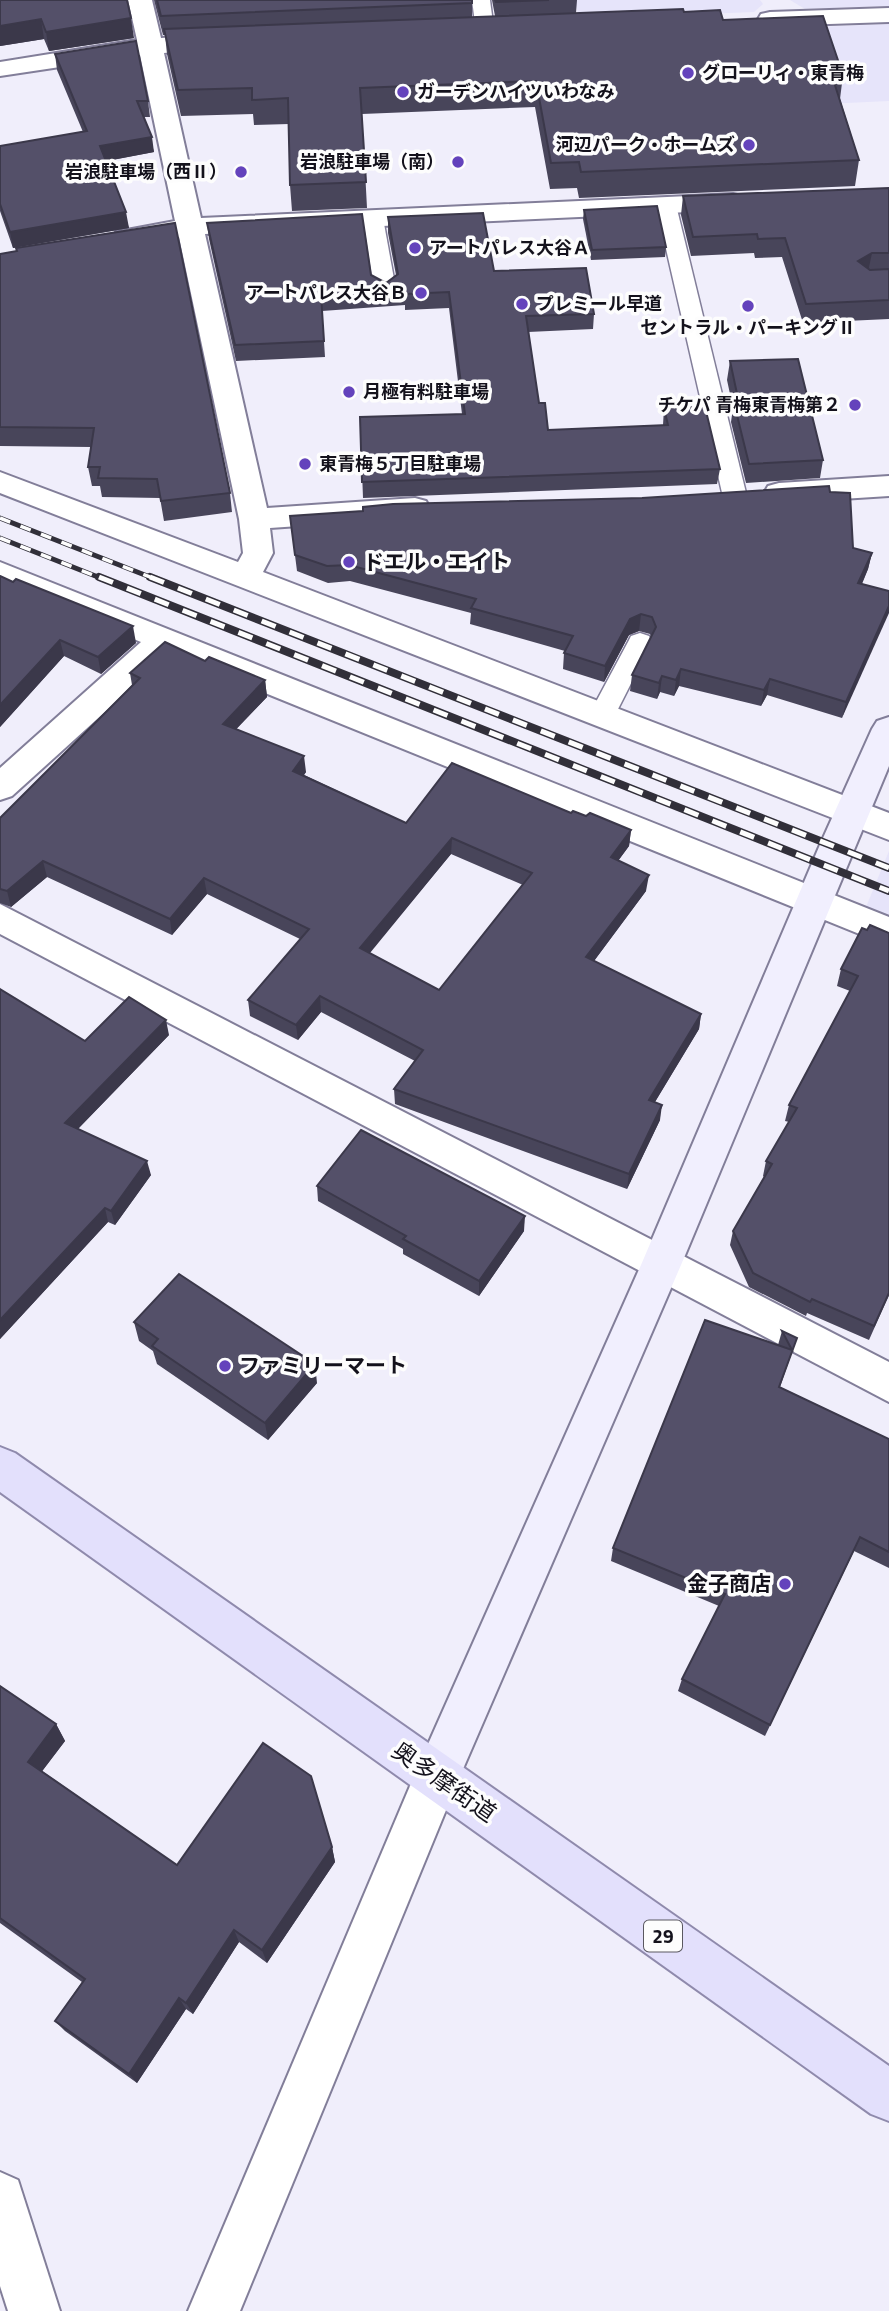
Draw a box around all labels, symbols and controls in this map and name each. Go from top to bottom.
place label: グローリィ・東青梅 [702,59,864,86]
marker: グローリィ・東青梅 [680,65,696,81]
place label: ガーデンハイツいわなみ [417,78,615,105]
marker: ガーデンハイツいわなみ [395,84,411,100]
place label: 河辺パーク・ホームズ [556,131,735,158]
marker: 河辺パーク・ホームズ [741,137,757,153]
place label: 岩浪駐車場（南） [300,148,444,175]
marker: 岩浪駐車場（南） [450,154,466,170]
place label: 岩浪駐車場（西Ⅱ） [65,158,227,185]
marker: 岩浪駐車場（西Ⅱ） [233,164,249,180]
place label: アートパレス大谷Ａ [429,234,590,261]
marker: アートパレス大谷Ａ [407,240,423,256]
place label: アートパレス大谷Ｂ [246,279,407,306]
marker: アートパレス大谷Ｂ [413,285,429,301]
place label: プレミール早道 [536,290,662,317]
marker: プレミール早道 [514,296,530,312]
marker: セントラル・パーキングⅡ [740,298,756,314]
place label: セントラル・パーキングⅡ [640,314,856,341]
place label: 月極有料駐車場 [363,378,489,405]
marker: 月極有料駐車場 [341,384,357,400]
place label: チケパ 青梅東青梅第２ [658,391,841,418]
marker: チケパ 青梅東青梅第２ [847,397,863,413]
place label: 東青梅５丁目駐車場 [319,450,481,477]
marker: 東青梅５丁目駐車場 [297,456,313,472]
place label: ドエル・エイト [363,545,510,577]
marker: ドエル・エイト [341,554,357,570]
place label: ファミリーマート [239,1349,407,1381]
marker: ファミリーマート [217,1358,233,1374]
place label: 金子商店 [687,1567,771,1599]
marker: 金子商店 [777,1576,793,1592]
street label: 奥多摩街道 [385,1732,504,1830]
road number: 29 [644,1920,682,1952]

